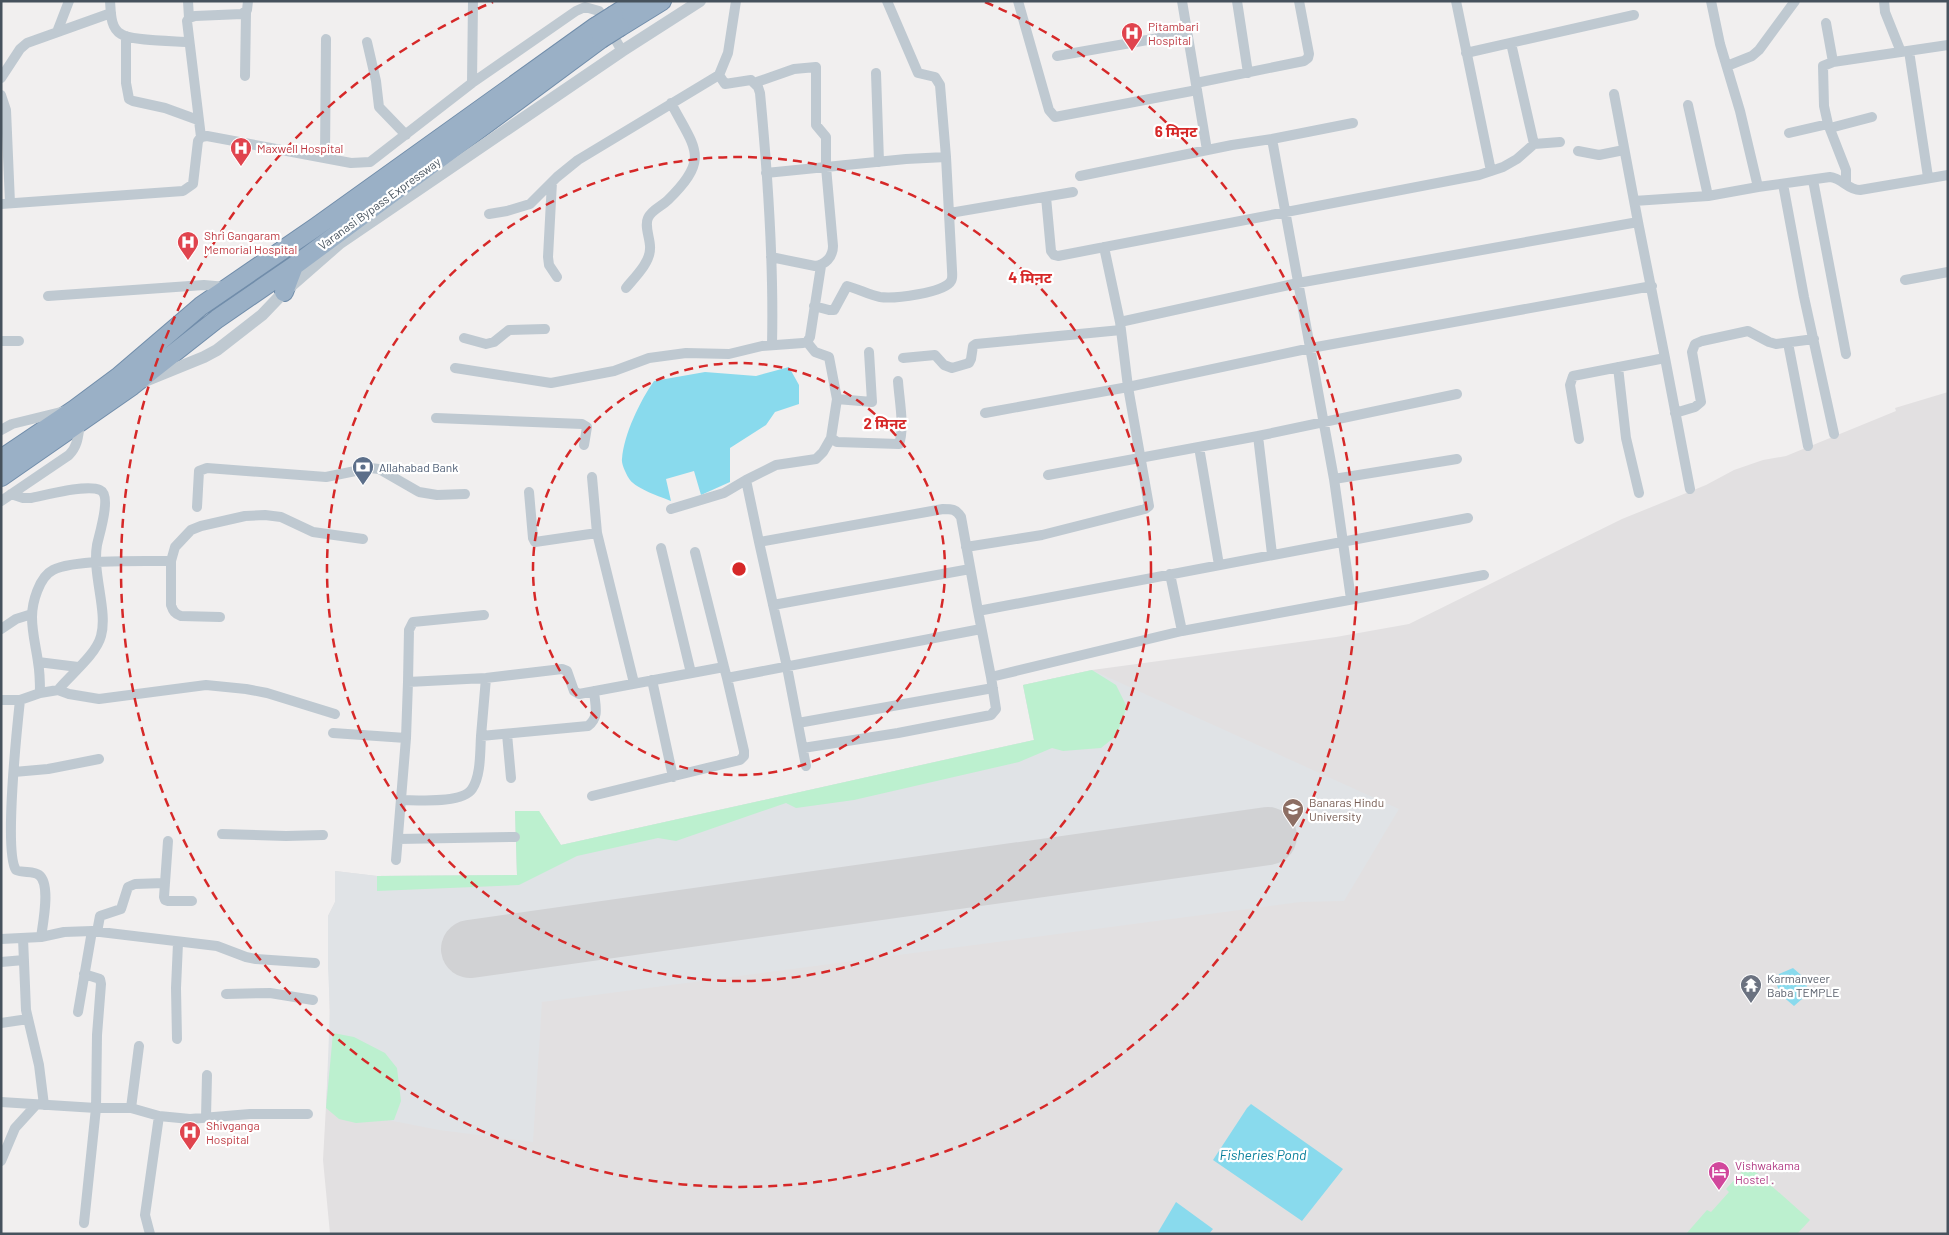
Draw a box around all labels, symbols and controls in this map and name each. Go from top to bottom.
place label: Pitambari Hospital [1148,19,1199,47]
hospital icon: Pitambari Hospital [1120,21,1144,52]
text: 6 मिनट [1155,122,1198,140]
hospital icon: Maxwell Hospital [229,136,253,167]
place label: Maxwell Hospital [257,141,343,155]
street label: Varanasi Bypass Expressway [315,154,443,252]
place label: Shri Gangaram Memorial Hospital [204,228,297,256]
hospital icon: Shri Gangaram Memorial Hospital [176,230,200,261]
text: 4 मिनट [1008,268,1053,286]
text: 2 मिनट [864,414,907,432]
bank icon: Allahabad Bank [351,455,375,486]
place label: Allahabad Bank [379,460,458,474]
centre of rings [730,560,748,578]
place label: Banaras Hindu University [1309,795,1384,823]
school or university icon: Banaras Hindu University [1281,797,1305,828]
place label: Karmanveer Baba TEMPLE [1767,971,1840,999]
temple icon: Karmanveer Baba TEMPLE [1739,973,1763,1004]
place label: Shivganga Hospital [206,1118,260,1146]
hospital icon: Shivganga Hospital [178,1120,202,1151]
water label: Fisheries Pond [1220,1146,1307,1163]
place label: Vishwakama Hostel . [1735,1158,1800,1186]
hotel icon: Vishwakama Hostel . [1707,1160,1731,1191]

